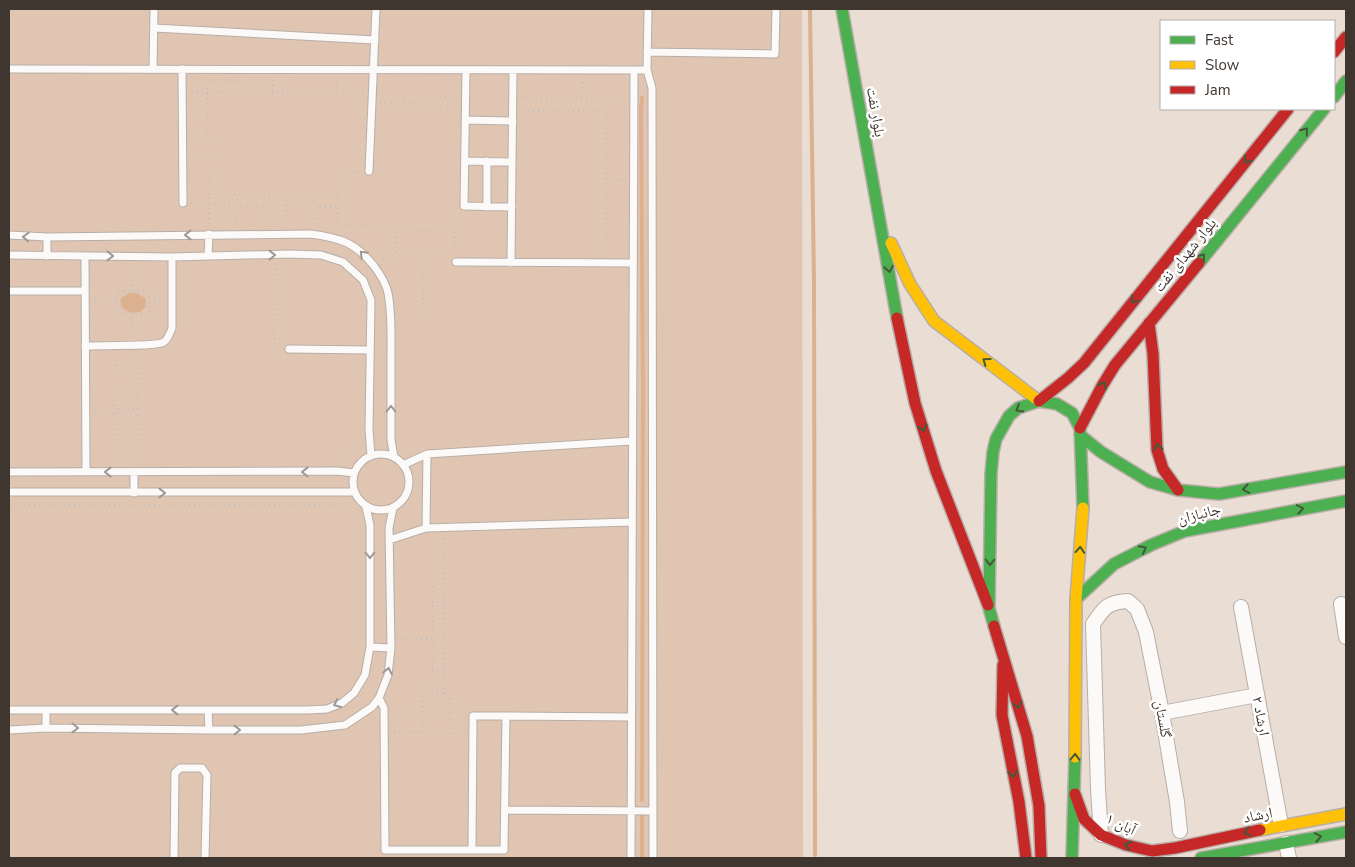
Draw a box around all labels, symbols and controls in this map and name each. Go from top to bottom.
legend [1160,20,1335,110]
text: Fast [1205,30,1234,50]
text: Slow [1205,55,1240,75]
text: Jam [1204,80,1231,100]
street label: بلوار نفت [862,86,890,138]
one-way arrow [1300,128,1308,137]
one-way arrow [1243,155,1252,164]
street label: بلوار شهدای نفت [1149,214,1221,296]
one-way arrow [184,230,192,240]
one-way arrow [22,231,30,242]
one-way arrow [269,249,277,260]
one-way arrow [106,251,114,261]
one-way arrow [360,251,369,260]
one-way arrow [1197,254,1205,263]
one-way arrow [883,265,893,274]
one-way arrow [1131,294,1139,303]
one-way arrow [982,358,992,367]
one-way arrow [1097,382,1107,391]
one-way arrow [1016,403,1025,413]
one-way arrow [386,404,396,412]
one-way arrow [917,423,927,432]
one-way arrow [1153,443,1164,451]
one-way arrow [301,466,309,477]
one-way arrow [104,467,112,477]
one-way arrow [1242,483,1251,493]
one-way arrow [159,488,167,498]
street label: جانبازان [1175,499,1223,529]
one-way arrow [1295,505,1304,515]
one-way arrow [1138,545,1147,555]
one-way arrow [1074,546,1085,554]
one-way arrow [365,552,375,559]
one-way arrow [984,558,995,566]
one-way arrow [382,667,392,676]
street label: ارشاد ۲ [1248,695,1274,737]
one-way arrow [333,698,342,709]
street label: گلستان [1150,699,1176,740]
one-way arrow [1012,700,1022,708]
one-way arrow [171,705,179,715]
one-way arrow [72,723,79,733]
one-way arrow [234,725,242,735]
one-way arrow [1070,753,1081,761]
one-way arrow [1007,770,1018,778]
street label: ارشاد [1242,802,1274,828]
street label: آبان ۱ [1103,808,1140,840]
one-way arrow [1242,826,1251,837]
one-way arrow [1313,833,1322,843]
one-way arrow [1124,841,1132,851]

